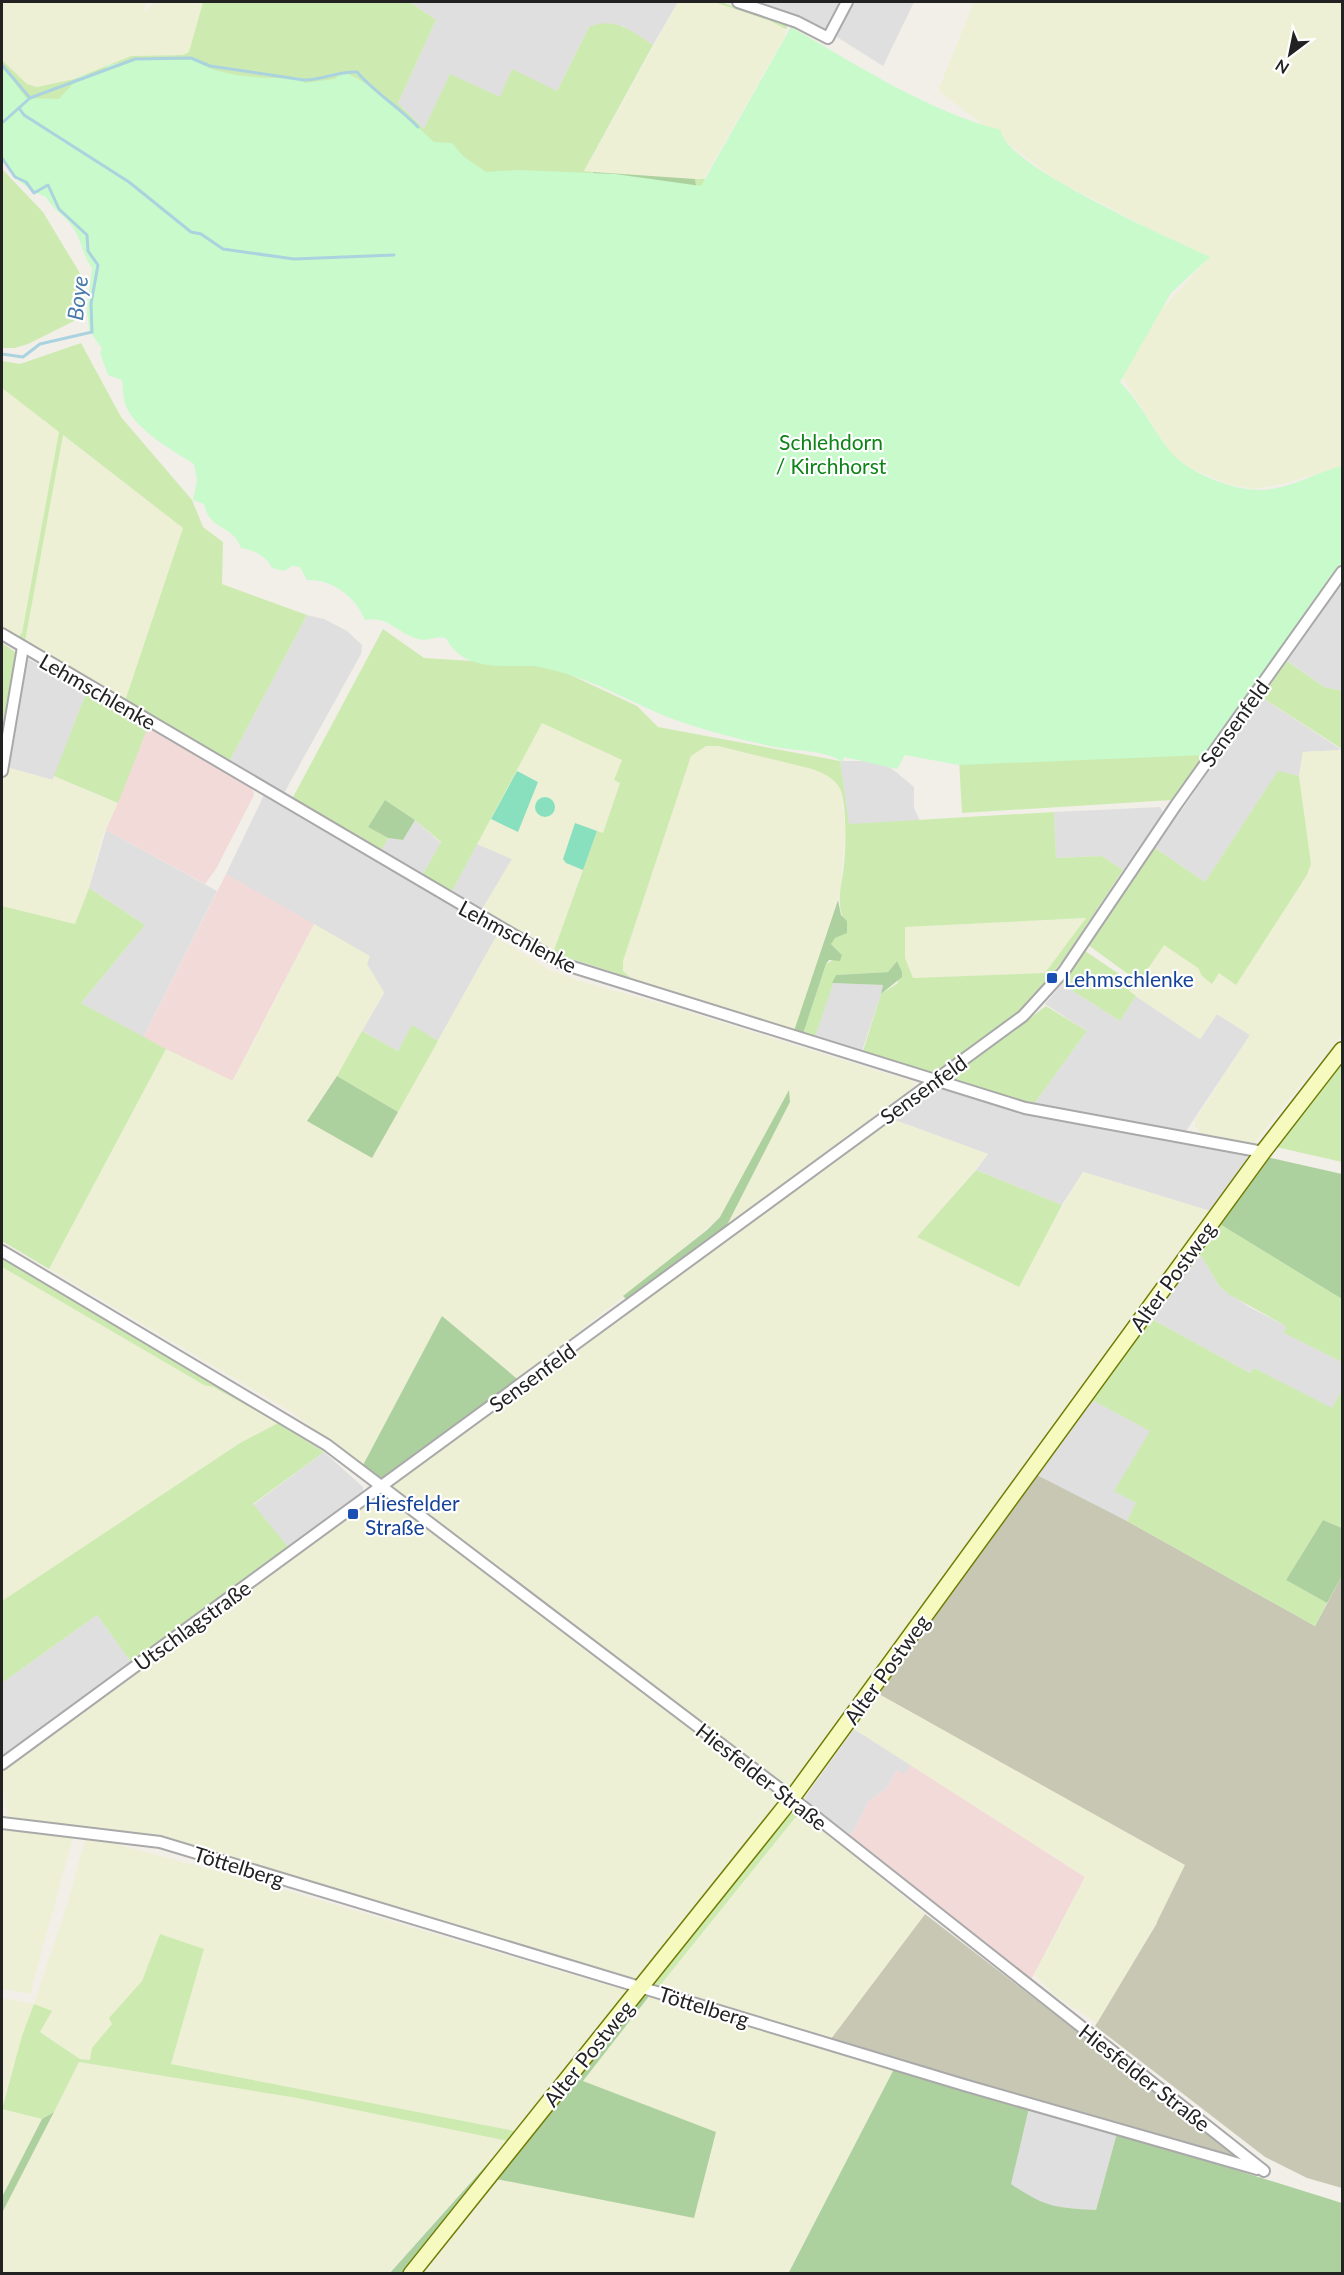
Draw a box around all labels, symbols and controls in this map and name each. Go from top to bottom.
north arrow [1260,24,1320,84]
text: N [1272,56,1292,78]
water label: Boye [61,274,93,322]
park label: Schlehdorn / Kirchhorst [776,429,887,478]
street label: Lehmschlenke [36,648,160,734]
street label: Sensenfeld [1194,675,1274,771]
street label: Lehmschlenke [455,894,581,978]
place label: Lehmschlenke [1064,966,1194,991]
marker: Lehmschlenke [1045,971,1059,985]
street label: Sensenfeld [875,1049,971,1129]
street label: Alter Postweg [1124,1216,1220,1336]
street label: Sensenfeld [484,1337,580,1417]
place label: Hiesfelder Straße [365,1490,460,1539]
marker: Hiesfelder Straße [346,1507,360,1521]
street label: Utschlagstraße [129,1574,255,1676]
street label: Alter Postweg [838,1609,934,1729]
street label: Hiesfelder Straße [692,1717,832,1835]
street label: Töttelberg [191,1840,287,1892]
street label: Töttelberg [656,1980,752,2032]
street label: Alter Postweg [538,1995,638,2111]
street label: Hiesfelder Straße [1075,2018,1215,2136]

